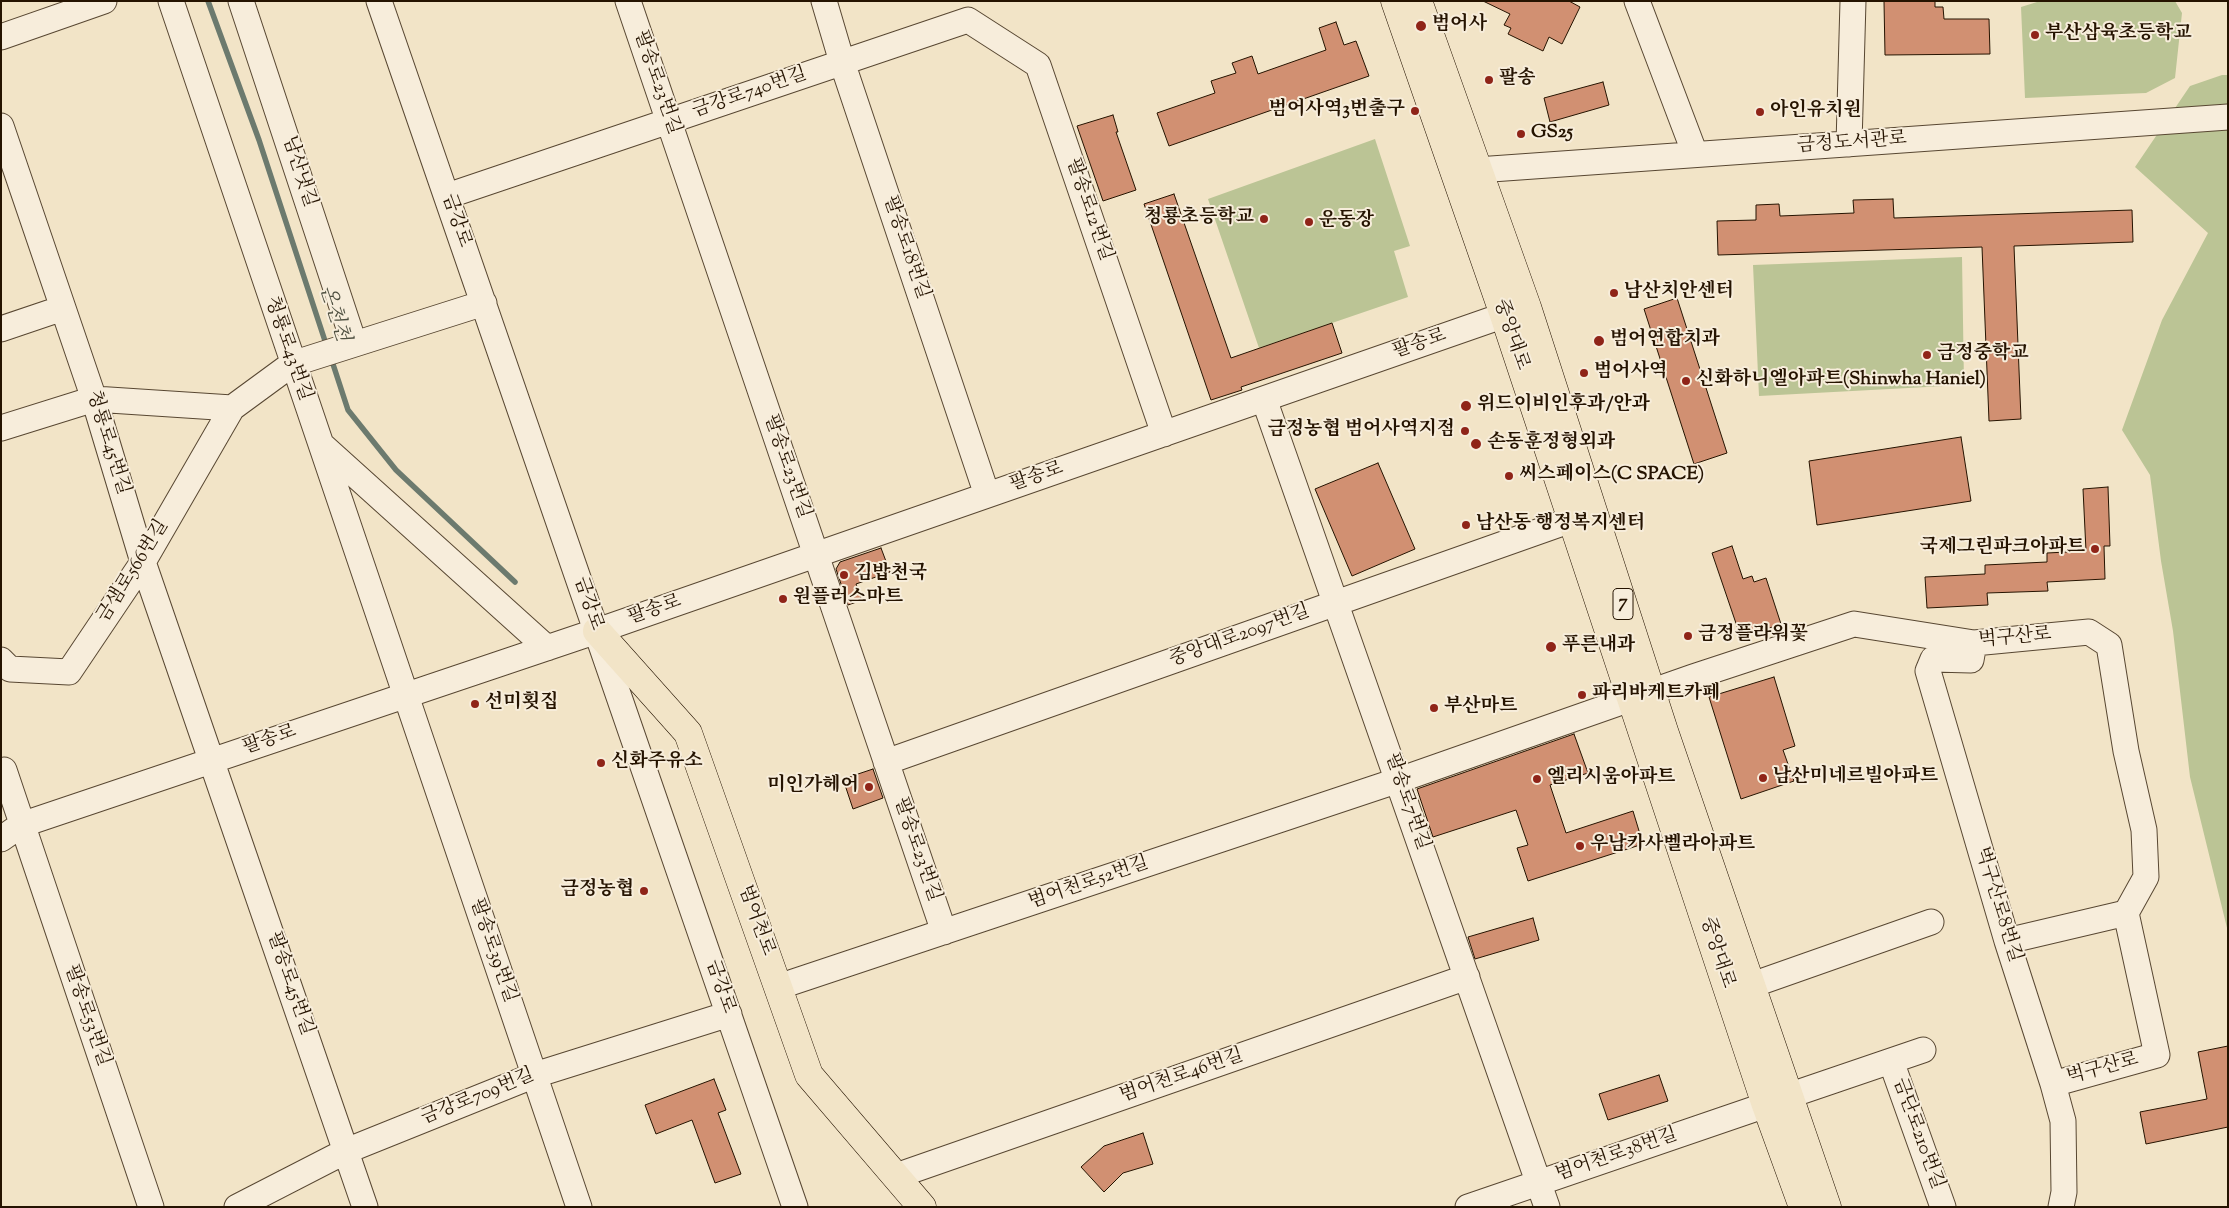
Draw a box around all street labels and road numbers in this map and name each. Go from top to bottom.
street label: 팔송로23번길 [628,28,684,138]
street label: 금강로740번길 [690,64,810,124]
street label: 금정도서관로 [1796,129,1908,159]
street label: 남산냇길 [276,134,320,210]
street label: 팔송로12번길 [1060,156,1116,264]
street label: 금강로 [435,191,475,251]
street label: 팔송로18번길 [877,193,933,303]
street label: 청룡로43번길 [258,294,316,404]
street label: 중앙대로 [1487,297,1533,373]
street label: 팔송로 [1390,325,1450,365]
street label: 청룡로45번길 [80,388,134,498]
street label: 팔송로23번길 [758,412,814,522]
street label: 팔송로 [1007,458,1067,498]
street label: 금샘로566번길 [93,516,175,628]
street label: 금강로 [567,574,607,634]
road number: 7 [1613,588,1633,620]
street label: 팔송로 [625,591,685,631]
street label: 중앙대로2097번길 [1167,601,1313,673]
street label: 벅구산로 [1977,624,2053,654]
street label: 팔송로 [240,721,300,761]
street label: 팔송로7번길 [1379,750,1433,854]
street label: 팔송로23번길 [888,795,944,905]
street label: 벅구산로8번길 [1969,844,2025,966]
street label: 범어천로52번길 [1026,853,1152,915]
street label: 범어천로 [732,883,778,959]
street label: 팔송로39번길 [464,896,520,1006]
street label: 중앙대로 [1694,915,1738,991]
street label: 팔송로45번길 [261,929,317,1039]
street label: 금강로 [699,957,739,1017]
street label: 팔송로53번길 [58,962,114,1070]
street label: 범어천로46번길 [1117,1045,1247,1109]
street label: 벅구산로 [2065,1049,2141,1091]
street label: 금강로709번길 [418,1065,538,1131]
street label: 금단로210번길 [1886,1075,1948,1193]
street label: 범어천로38번길 [1553,1124,1681,1188]

